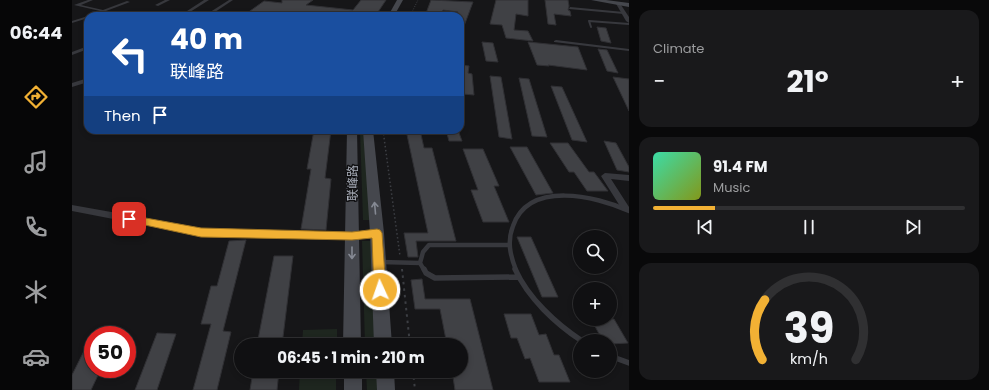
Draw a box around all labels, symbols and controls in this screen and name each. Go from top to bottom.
text: 06:44 [10,20,62,45]
text: 40 m [170,20,243,59]
icon: left [104,28,156,80]
text: Climate [653,39,704,58]
text: 联峰路 [170,59,224,84]
text: 21° [786,60,829,103]
text: − [653,66,665,97]
text: + [950,66,965,97]
icon: directions [22,83,50,111]
icon: arrive [149,104,171,126]
text: Then [104,105,141,126]
icon: music [22,148,50,176]
text: 91.4 FM [713,156,767,177]
street label: 联峰路 [344,165,361,201]
text: Music [713,178,750,197]
pin [112,202,146,236]
one-way arrow [371,202,378,215]
icon: arrive [118,208,140,230]
icon: phone [22,213,50,241]
icon: previous [694,216,716,238]
icon: pause [798,216,820,238]
icon: next [902,216,924,238]
map controls [573,230,617,378]
button: search [573,230,617,274]
one-way arrow [348,246,356,259]
position arrow [359,269,401,311]
icon: climate [22,278,50,306]
button: + [573,282,617,326]
text: 39 [784,298,834,357]
speed limit sign: 50 [84,326,136,378]
button: − [573,334,617,378]
icon: car [22,343,50,371]
text: 06:45 · 1 min · 210 m [277,347,425,368]
text: km/h [790,348,828,368]

